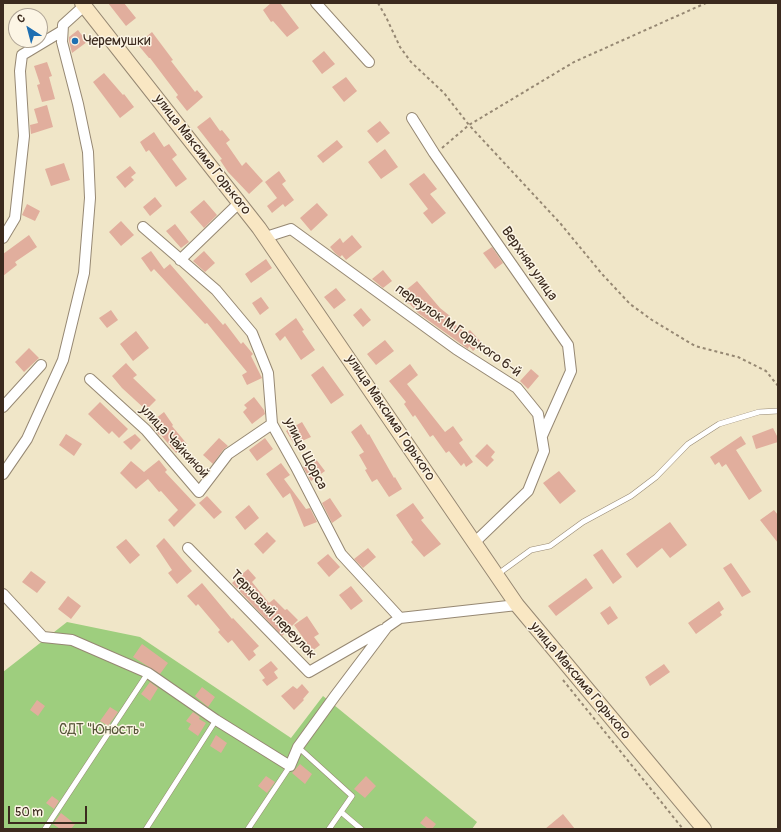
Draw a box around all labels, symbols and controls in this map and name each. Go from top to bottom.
north arrow [8,8,48,48]
text: С [15,11,28,26]
place label: Черемушки [83,33,150,49]
marker: Черемушки [70,36,80,46]
street label: улица Максима Горького [150,91,254,219]
street label: Верхняя улица [497,224,561,304]
street label: переулок М.Горького 6-й [392,281,524,381]
street label: улица Максима Горького [342,352,438,484]
street label: улица Чайкиной [136,402,212,482]
street label: улица Щорса [280,415,330,493]
street label: Терновый переулок [226,567,320,663]
street label: улица Максима Горького [526,619,634,743]
park label: СДТ "Юность" [59,722,145,738]
scale bar [10,798,89,824]
text: 50 m [15,805,43,820]

